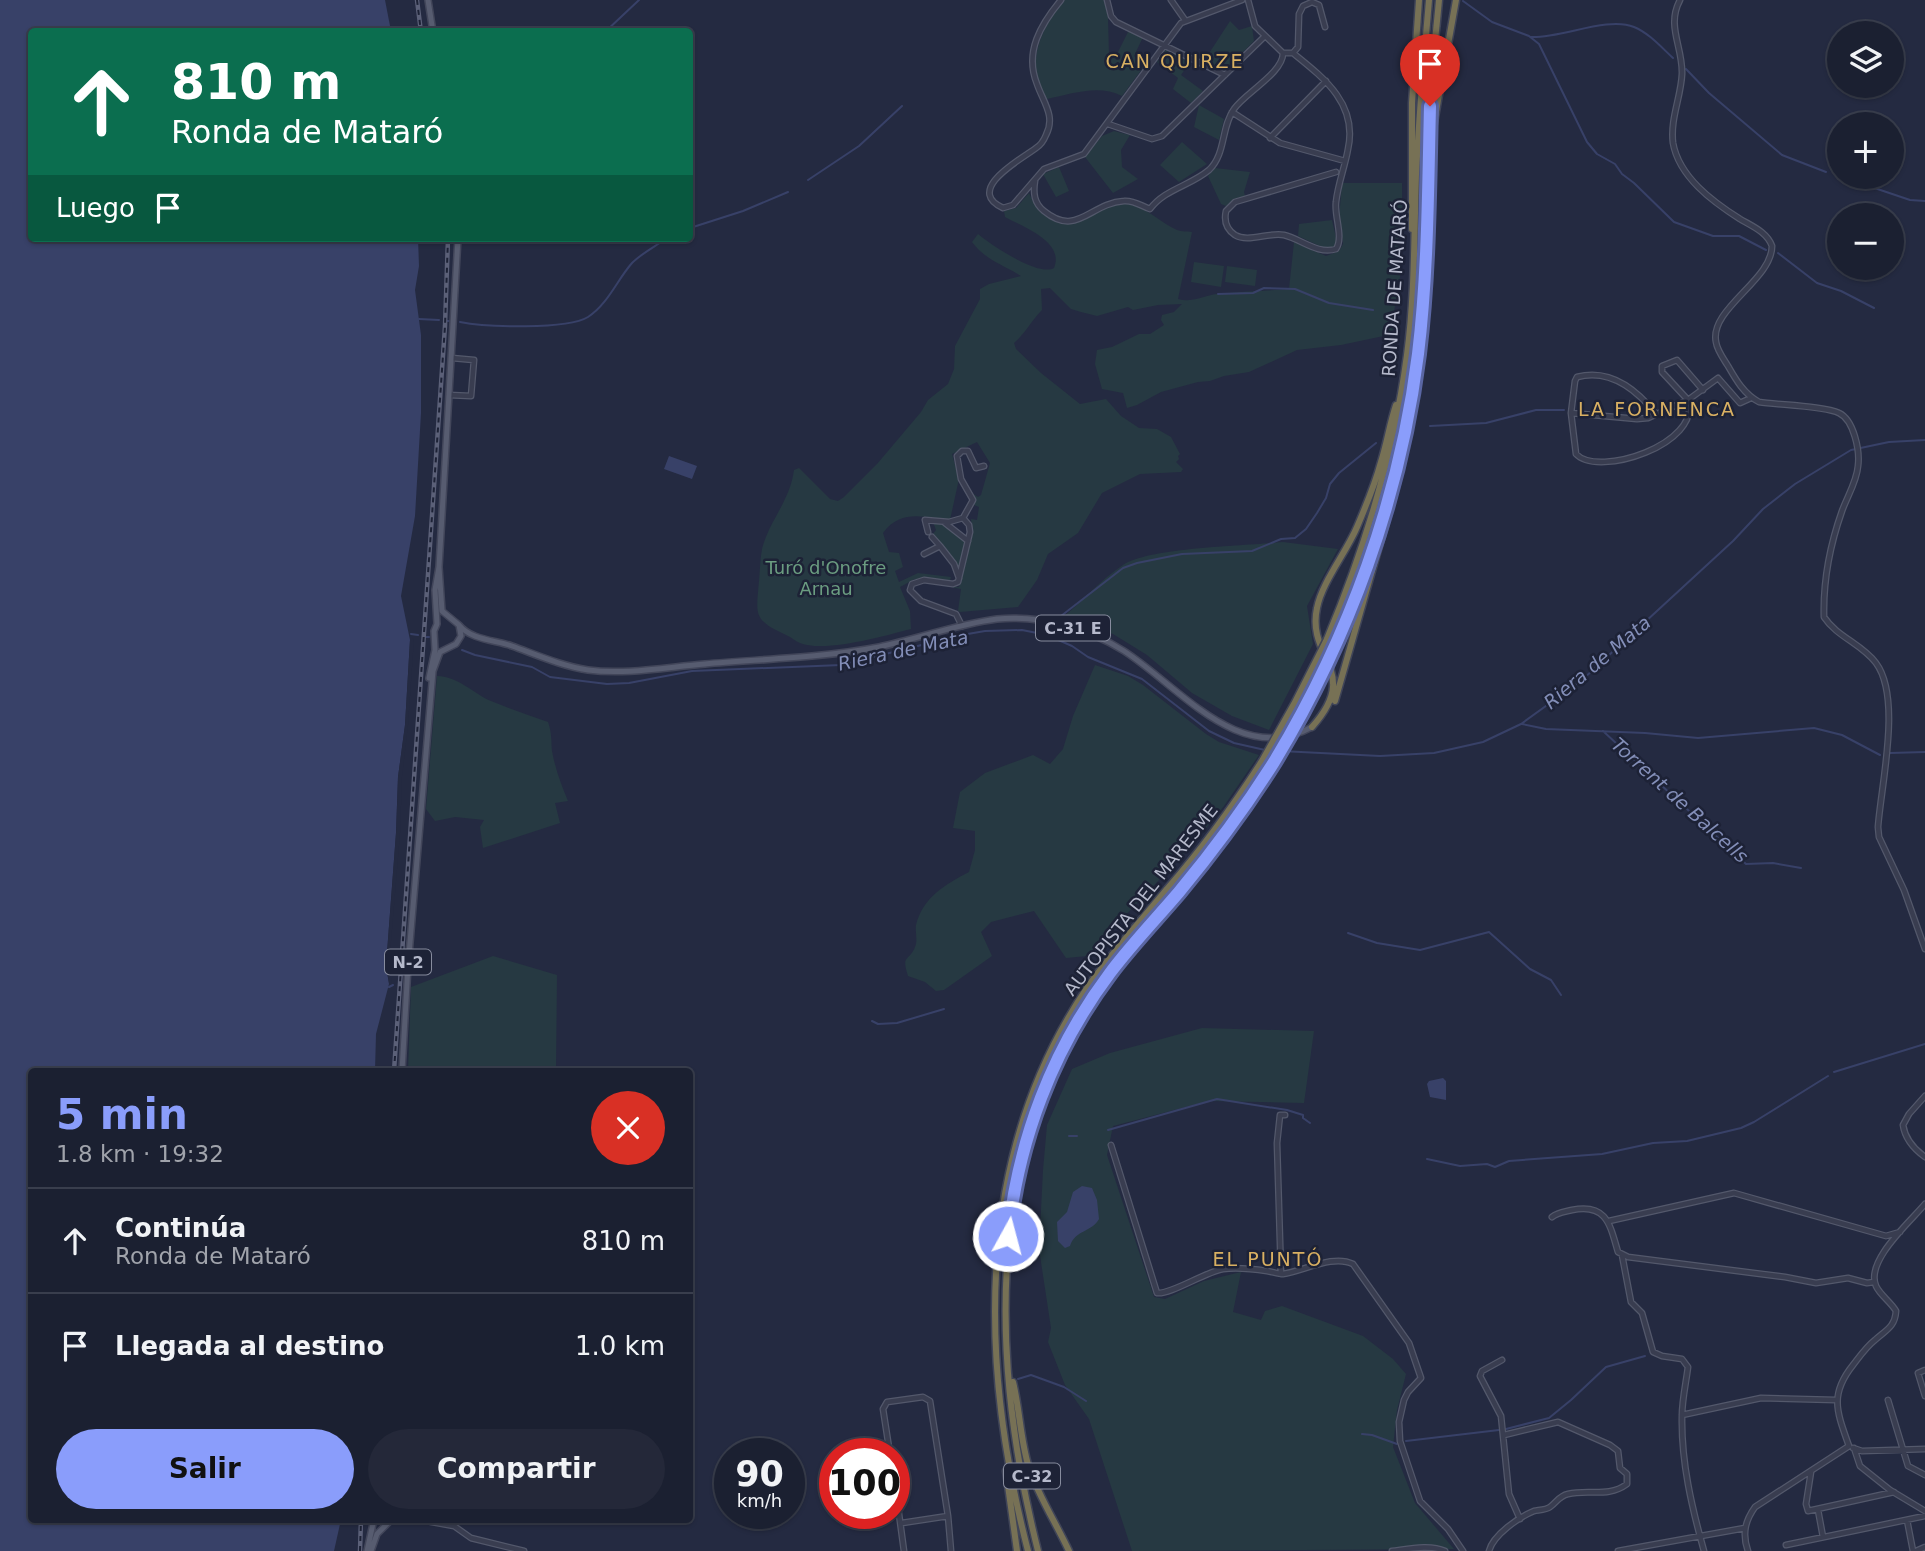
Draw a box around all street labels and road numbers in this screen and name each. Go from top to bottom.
street label: RONDA DE MATARÓ [1378,199,1411,377]
road number: C-31 E [1036,615,1110,640]
street label: AUTOPISTA DEL MARESME [1059,800,1222,1000]
road number: N-2 [385,950,431,974]
road number: C-32 [1004,1464,1060,1488]

